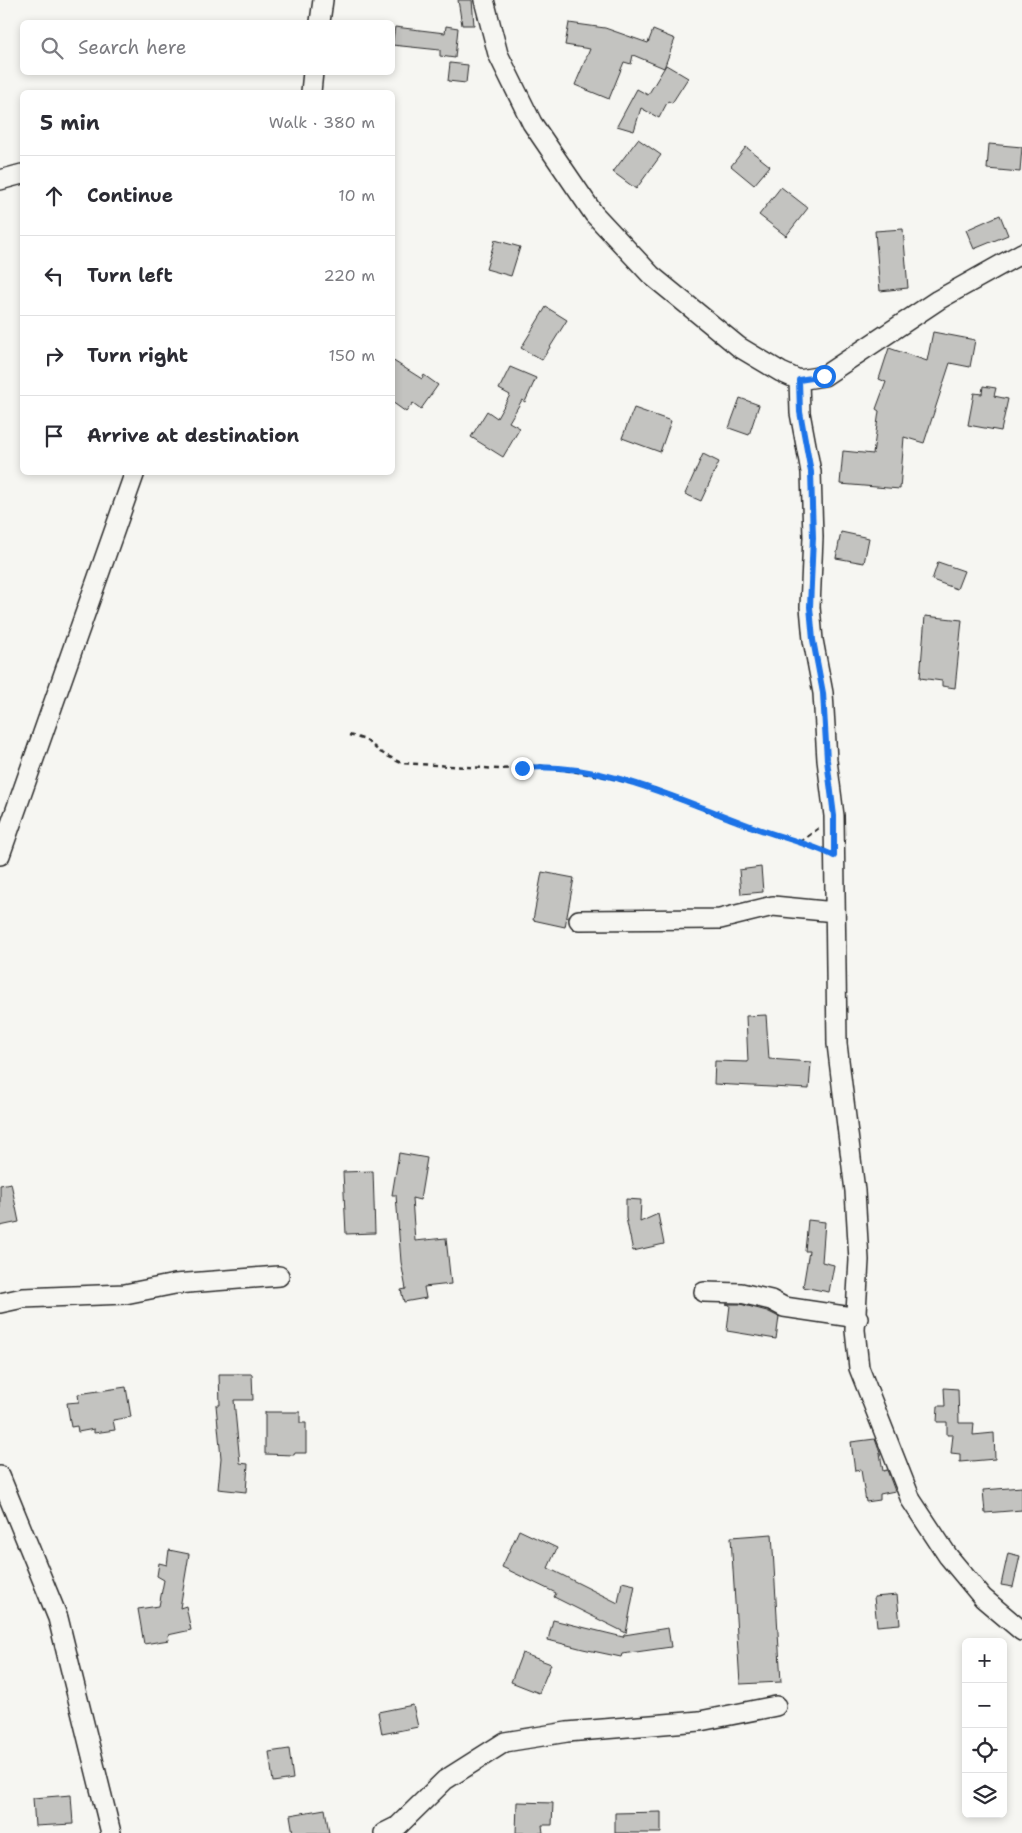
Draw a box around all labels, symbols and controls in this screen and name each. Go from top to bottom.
search box [20,20,395,75]
icon: search [38,34,66,62]
text: Search here [78,35,187,60]
text: 5 min [40,109,100,137]
text: Walk · 380 m [269,112,375,133]
icon: ahead [40,182,68,210]
text: Continue [87,183,173,208]
text: 10 m [338,185,375,206]
icon: left [40,262,68,290]
text: Turn left [87,263,173,288]
text: 220 m [323,265,375,286]
icon: right [40,342,68,370]
text: Turn right [87,343,188,368]
text: 150 m [328,345,375,366]
route start [813,365,836,388]
icon: arrive [40,422,68,450]
text: Arrive at destination [87,423,299,448]
route end [511,757,534,780]
map controls [962,1638,1007,1818]
button: + [962,1638,1007,1683]
button: − [962,1683,1007,1728]
button: locate [962,1728,1007,1773]
button: layers [962,1773,1007,1818]

